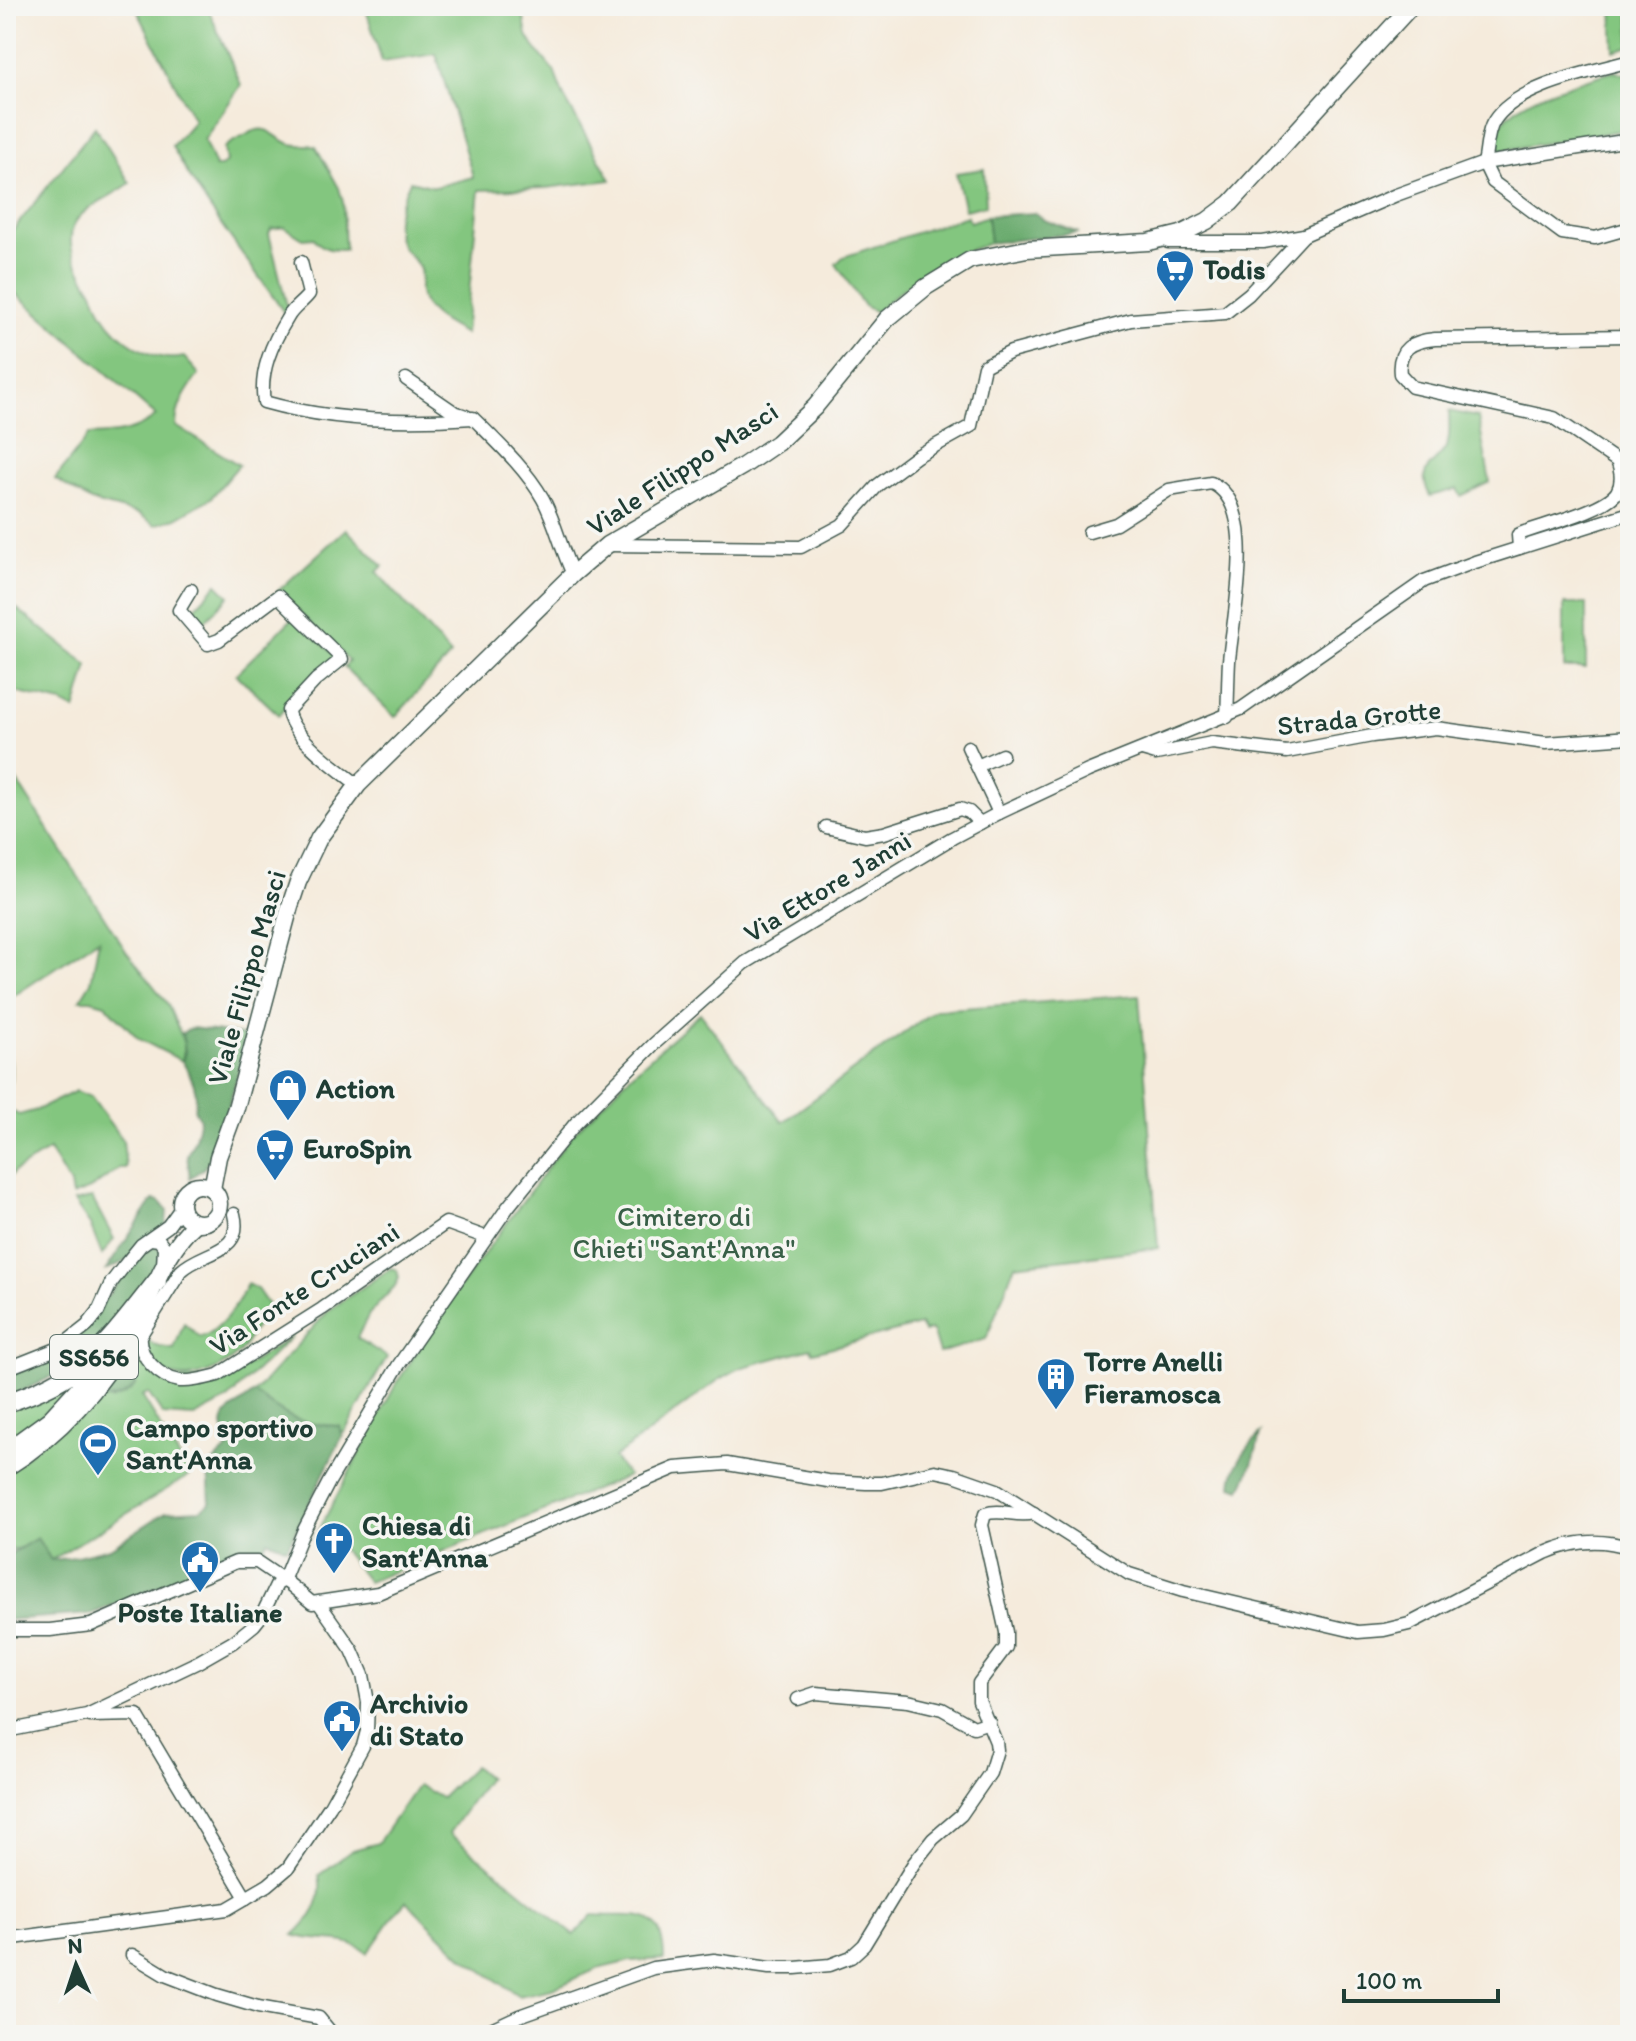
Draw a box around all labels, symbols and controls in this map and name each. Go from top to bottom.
supermarket icon: Todis [1154,248,1196,303]
place label: Todis [1202,252,1265,286]
street label: Viale Filippo Masci [580,393,784,543]
street label: Strada Grotte [1275,691,1443,743]
street label: Via Ettore Janni [737,823,917,949]
street label: Viale Filippo Masci [199,866,293,1088]
shop icon: Action [267,1067,309,1122]
place label: Action [315,1071,395,1105]
supermarket icon: EuroSpin [254,1127,296,1182]
place label: EuroSpin [303,1131,412,1165]
park label: Cimitero di Chieti "Sant'Anna" [572,1199,796,1265]
street label: Via Fonte Cruciani [203,1214,405,1362]
road number: SS656 [50,1335,138,1379]
place label: Torre Anelli Fieramosca [1083,1344,1223,1410]
building icon: Torre Anelli Fieramosca [1035,1356,1077,1411]
place label: Campo sportivo Sant'Anna [126,1410,314,1476]
sports icon: Campo sportivo Sant'Anna [77,1422,119,1477]
place label: Chiesa di Sant'Anna [362,1508,488,1574]
church icon: Chiesa di Sant'Anna [313,1520,355,1575]
public building icon: Poste Italiane [179,1539,221,1594]
place label: Poste Italiane [118,1595,282,1629]
place label: Archivio di Stato [369,1686,468,1752]
public building icon: Archivio di Stato [321,1698,363,1753]
north arrow [36,1925,116,2005]
text: N [67,1932,83,1959]
scale bar [1344,1953,1498,2003]
text: 100 m [1356,1966,1422,1995]

